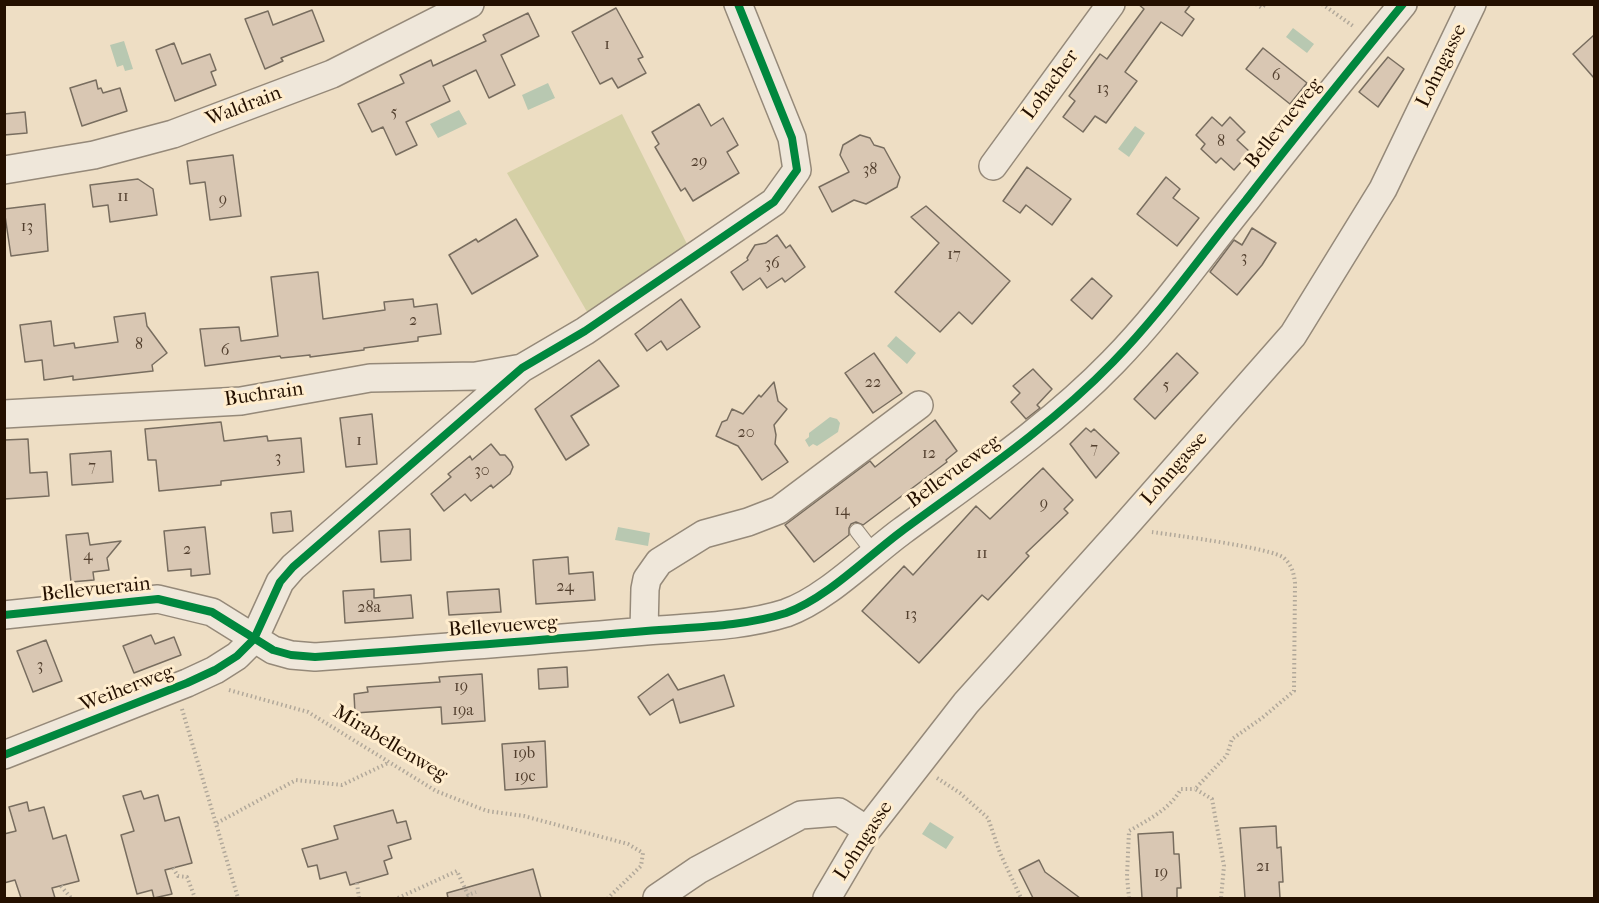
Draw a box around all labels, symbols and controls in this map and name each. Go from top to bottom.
street label: Lohngasse [1412,20,1472,112]
house number: 1 [604,35,610,55]
street label: Lohacher [1018,45,1084,125]
house number: 6 [1272,66,1280,86]
street label: Bellevueweg [1240,74,1328,174]
house number: 13 [1097,79,1109,99]
street label: Waldrain [203,82,285,132]
house number: 5 [391,103,397,123]
house number: 8 [1217,132,1225,152]
house number: 29 [691,152,707,172]
house number: 38 [863,160,877,180]
house number: 11 [117,187,129,207]
house number: 9 [219,190,227,210]
house number: 13 [21,217,33,237]
house number: 17 [947,245,961,265]
house number: 3 [1241,248,1247,268]
house number: 36 [764,254,780,274]
house number: 2 [409,311,417,331]
house number: 8 [135,335,143,355]
house number: 6 [221,341,229,361]
house number: 22 [865,373,881,393]
house number: 5 [1163,376,1169,396]
street label: Buchrain [223,378,305,412]
house number: 20 [737,423,755,443]
street label: Lohngasse [1137,427,1213,511]
street label: Bellevueweg [903,430,1005,514]
house number: 1 [356,431,362,451]
house number: 7 [1090,439,1098,459]
house number: 12 [922,444,936,464]
house number: 3 [275,448,281,468]
house number: 7 [88,457,96,477]
house number: 30 [474,461,490,481]
house number: 9 [1040,494,1048,514]
house number: 14 [834,501,850,521]
house number: 2 [183,540,191,560]
house number: 11 [976,544,988,564]
house number: 4 [83,546,93,566]
street label: Bellevuerain [40,572,152,608]
house number: 24 [556,577,574,597]
house number: 28a [357,598,381,618]
house number: 13 [905,605,917,625]
street label: Bellevueweg [448,611,558,643]
house number: 3 [37,656,43,676]
street label: Weiherweg [77,660,177,718]
house number: 19 [454,677,468,697]
street label: Mirabellenweg [328,700,452,788]
house number: 19a [452,701,474,721]
house number: 19b [513,744,535,764]
house number: 19c [514,767,536,787]
street label: Lohngasse [830,797,898,885]
house number: 21 [1256,857,1270,877]
house number: 19 [1154,863,1168,883]

